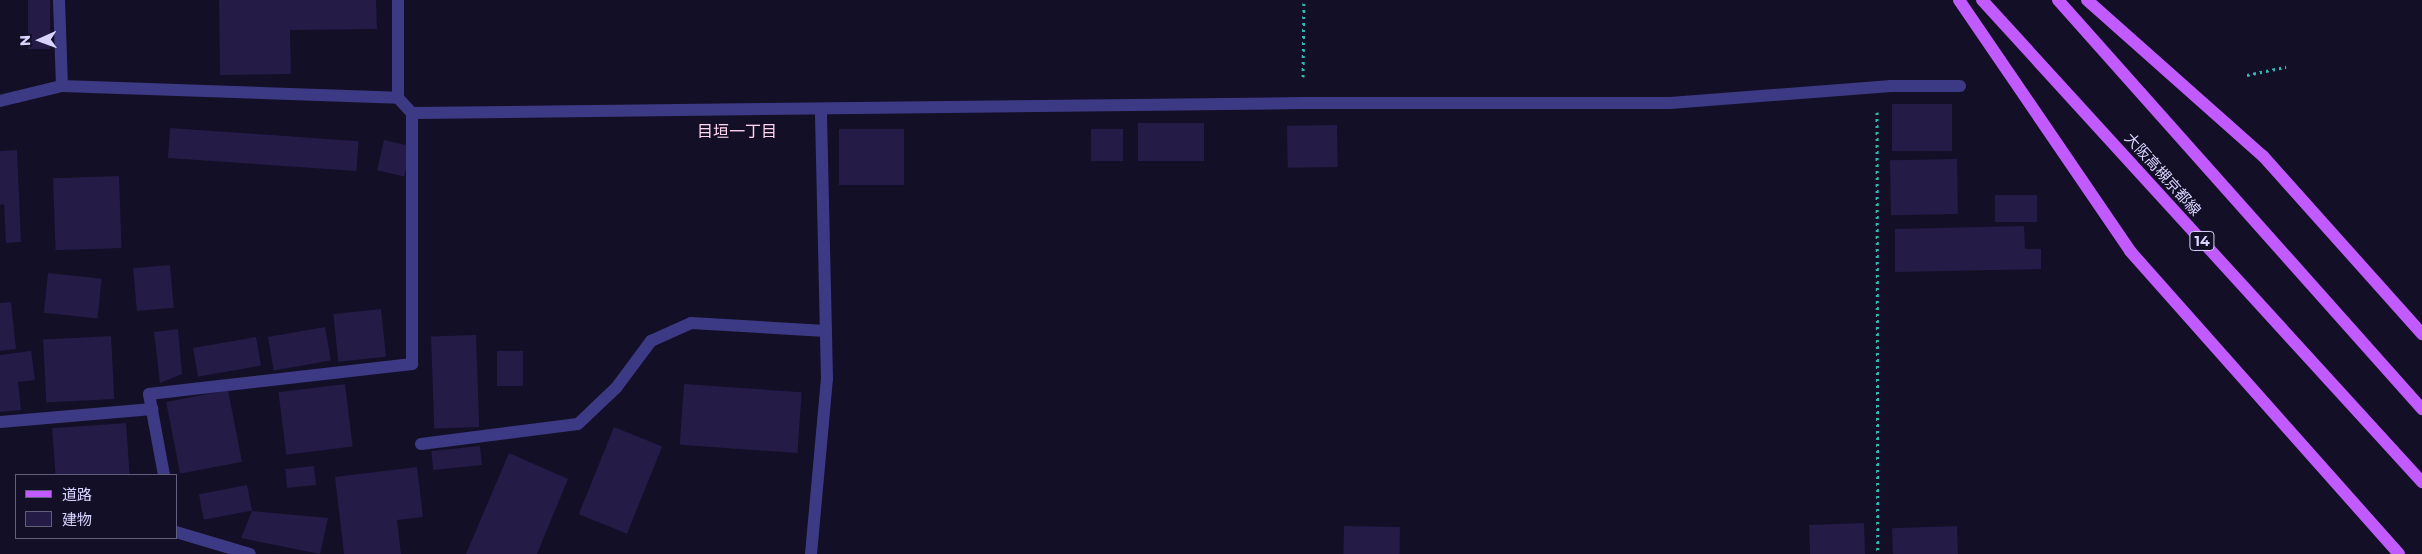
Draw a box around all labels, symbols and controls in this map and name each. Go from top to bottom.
north arrow [15,15,65,65]
text: N [16,35,34,46]
district label: 目垣一丁目 [697,122,777,142]
street label: 大阪高槻京都線 [2121,129,2205,219]
road number: 14 [2188,230,2216,252]
legend [15,474,178,539]
text: 道路 [62,485,92,504]
text: 建物 [62,510,92,529]

